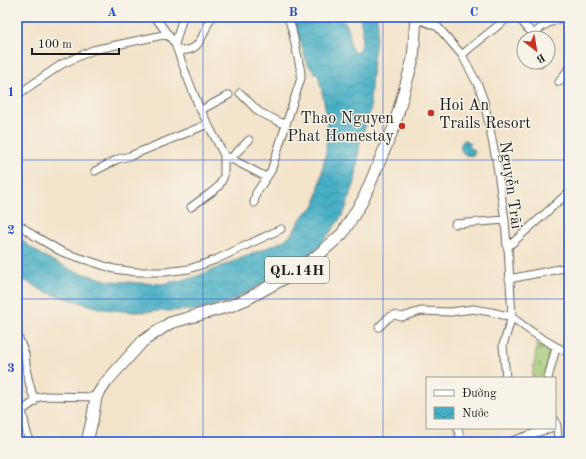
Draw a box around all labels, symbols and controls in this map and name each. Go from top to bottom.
text: A [107,6,117,19]
text: B [288,6,298,19]
text: C [470,6,478,19]
scale bar [32,30,119,56]
north arrow [516,30,556,70]
text: 100 m [38,39,72,51]
text: B [534,51,547,64]
text: 1 [7,86,15,99]
place label: Hoi An Trails Resort [439,98,531,132]
marker: Hoi An Trails Resort [426,108,436,118]
place label: Thao Nguyen Phat Homestay [287,111,395,145]
marker: Thao Nguyen Phat Homestay [397,121,407,131]
street label: Nguyễn Trãi [496,140,527,230]
text: 2 [7,224,15,237]
road number: QL.14H [265,257,329,283]
text: 3 [7,362,15,375]
legend [426,377,556,429]
text: Đường [462,388,497,400]
text: Nước [462,408,489,420]

